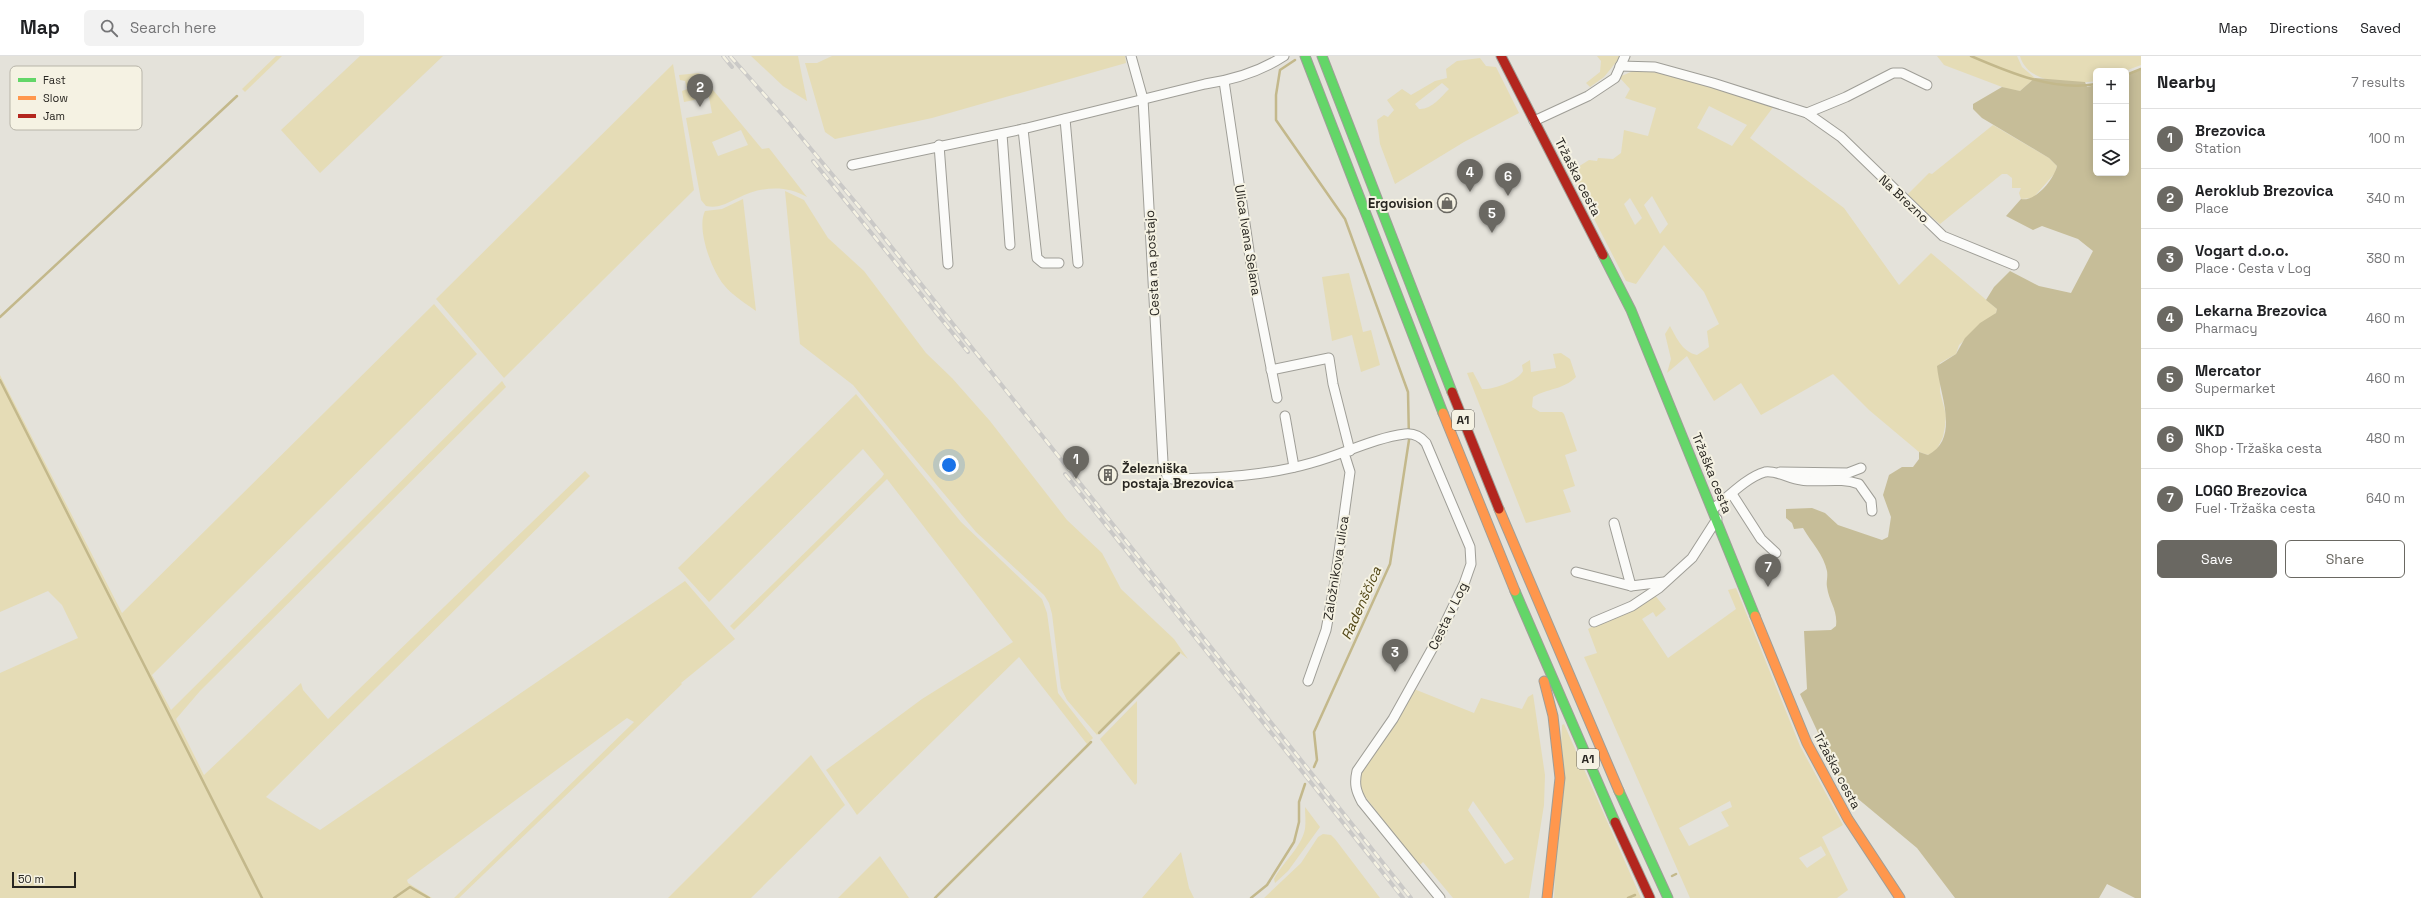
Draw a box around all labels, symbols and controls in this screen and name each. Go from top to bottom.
search box [84,10,364,46]
text: Map [20,15,60,40]
icon: search [98,17,120,39]
text: Search here [130,18,216,37]
text: Map [2218,19,2248,37]
text: Directions [2270,19,2338,37]
text: Saved [2360,19,2401,37]
legend [10,66,142,130]
map controls [2093,68,2129,176]
button: + [2093,68,2129,104]
text: Nearby [2157,71,2216,93]
text: Fast [43,73,66,87]
pin: 2 [687,74,713,107]
text: 7 results [2351,74,2405,91]
text: Slow [43,91,68,105]
button: − [2093,104,2129,140]
text: Jam [43,109,65,123]
text: Brezovica [2195,121,2265,140]
text: 1 [2167,130,2173,147]
text: 100 m [2368,130,2405,147]
street label: Tržaška cesta [1551,135,1605,220]
button: layers [2093,140,2129,176]
text: Station [2195,140,2241,157]
pin: 4 [1457,159,1483,192]
pin: 6 [1495,163,1521,196]
street label: Na Brezno [1875,171,1933,227]
text: Aeroklub Brezovica [2195,181,2334,200]
street label: Ulica Ivana Selana [1231,184,1265,297]
text: 2 [2166,190,2174,207]
text: 340 m [2366,190,2405,207]
shop icon: Ergovision [1436,192,1458,214]
place label: Ergovision [1368,195,1433,212]
pin: 5 [1479,200,1505,233]
text: Place [2195,200,2229,217]
street label: Cesta na postajo [1141,210,1163,316]
text: Vogart d.o.o. [2195,241,2289,260]
text: 3 [2166,250,2174,267]
text: 380 m [2366,250,2405,267]
text: Place · Cesta v Log [2195,260,2311,277]
text: Lekarna Brezovica [2195,301,2327,320]
text: 4 [2166,310,2174,327]
text: 460 m [2366,310,2405,327]
text: Pharmacy [2195,320,2257,337]
text: Mercator [2195,361,2261,380]
text: 5 [2166,370,2174,387]
text: 460 m [2366,370,2405,387]
text: Supermarket [2195,380,2276,397]
road number: A1 [1452,410,1474,430]
text: NKD [2195,421,2224,440]
street label: Tržaška cesta [1688,430,1736,516]
text: 6 [2166,430,2174,447]
text: 480 m [2366,430,2405,447]
text: Shop · Tržaška cesta [2195,440,2322,457]
pin: 1 [1063,446,1089,479]
your location [939,455,959,475]
place label: Železniška postaja Brezovica [1122,460,1234,492]
building icon: Železniška postaja Brezovica [1097,464,1119,486]
text: LOGO Brezovica [2195,481,2307,500]
text: 7 [2166,490,2174,507]
text: 640 m [2366,490,2405,507]
text: Fuel · Tržaška cesta [2195,500,2315,517]
street label: Založnikova ulica [1319,514,1353,621]
button: Save [2157,540,2277,578]
button: Share [2285,540,2405,578]
pin: 7 [1755,554,1781,587]
water label: Radenščica [1337,563,1386,642]
street label: Cesta v Log [1424,579,1472,653]
pin: 3 [1382,639,1408,672]
street label: Tržaška cesta [1809,728,1865,812]
road number: A1 [1577,749,1599,769]
scale bar [12,870,76,889]
text: 50 m [18,872,44,886]

